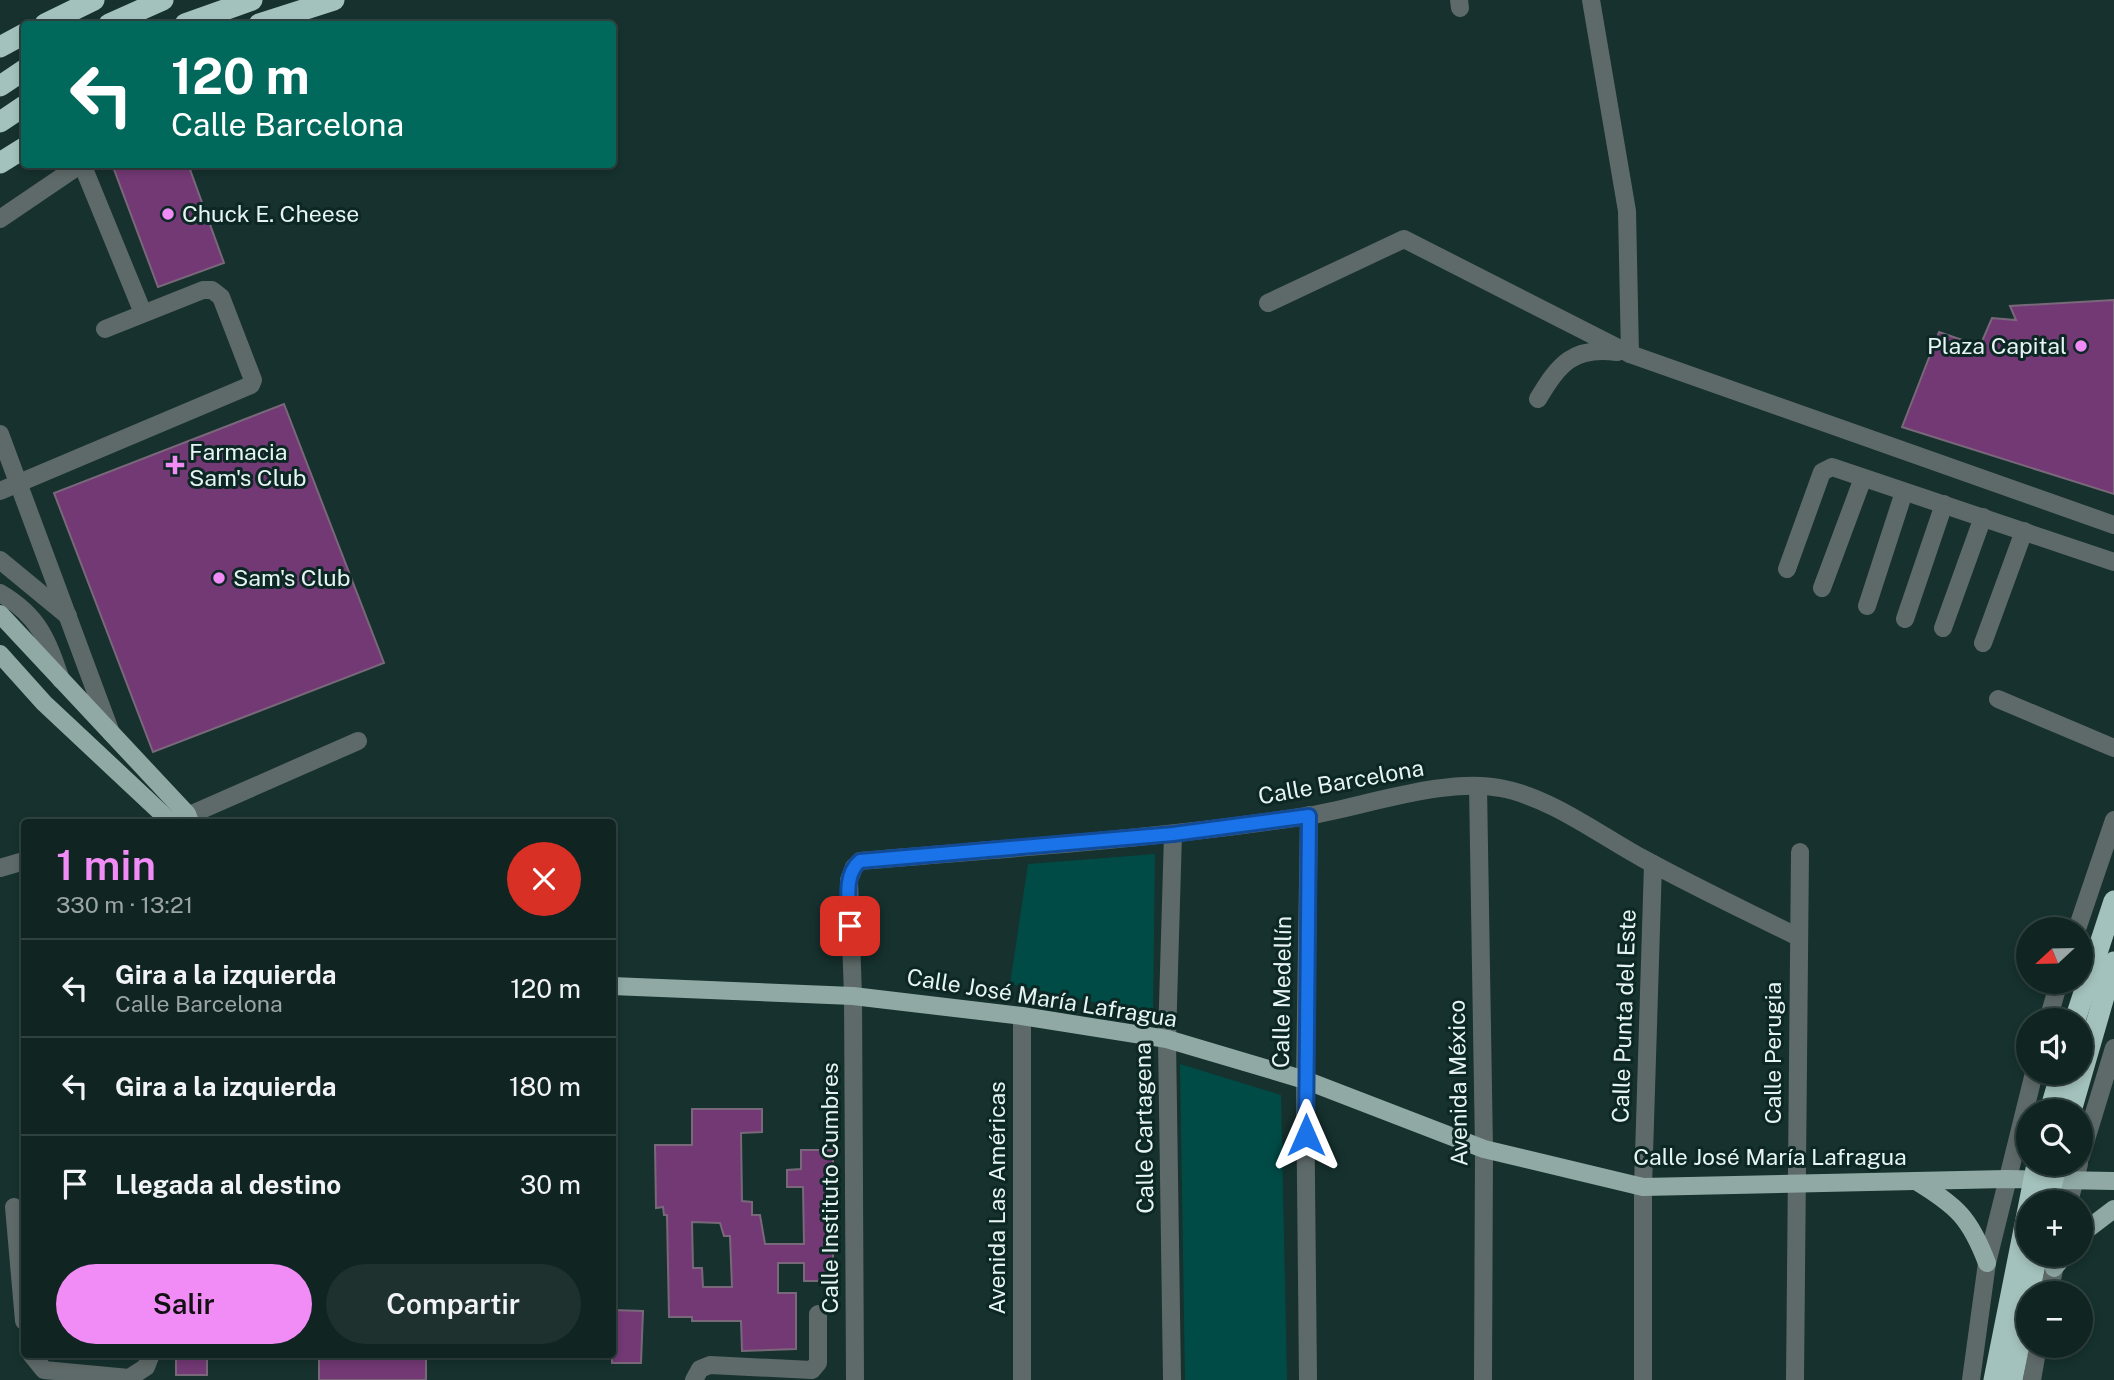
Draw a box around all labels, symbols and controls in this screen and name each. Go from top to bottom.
text: 120 m [171,47,310,105]
icon: left [56,49,147,140]
text: Calle Barcelona [171,106,404,143]
place label: Chuck E. Cheese [182,200,359,227]
marker: Chuck E. Cheese [160,206,176,222]
place label: Plaza Capital [1927,332,2067,359]
marker: Plaza Capital [2073,338,2089,354]
place label: Farmacia Sam's Club [189,438,306,491]
marker: Farmacia Sam's Club [167,457,183,473]
place label: Sam's Club [233,564,350,591]
marker: Sam's Club [211,570,227,586]
street label: Calle Barcelona [1256,754,1426,809]
text: 1 min [56,840,156,889]
button: close [507,842,581,916]
text: 330 m · 13:21 [56,891,193,918]
pin [820,896,880,956]
icon: arrive [831,907,869,945]
street label: Calle Punta del Este [1606,909,1641,1123]
street label: Calle Medellín [1267,916,1296,1068]
north arrow [2016,917,2093,994]
map controls [2016,917,2093,1358]
text: Gira a la izquierda [115,959,337,990]
street label: Calle José María Lafragua [905,963,1179,1032]
icon: left [56,969,94,1007]
text: 120 m [510,973,581,1004]
street label: Calle Perugia [1759,982,1786,1124]
text: Calle Barcelona [115,990,283,1017]
street label: Avenida México [1443,999,1472,1167]
button: sound [2016,1008,2093,1085]
street label: Calle Cartagena [1129,1042,1158,1214]
street label: Calle Instituto Cumbres [816,1062,843,1314]
icon: left [56,1067,94,1105]
text: Gira a la izquierda [115,1071,337,1102]
text: 180 m [509,1071,581,1102]
street label: Avenida Las Américas [983,1081,1010,1315]
position arrow [1269,1098,1343,1172]
button: search [2016,1099,2093,1176]
street label: Calle José María Lafragua [1633,1143,1907,1170]
icon: arrive [56,1165,94,1203]
text: Llegada al destino [115,1169,341,1200]
text: 30 m [520,1169,581,1200]
button: + [2016,1190,2093,1267]
button: Salir [56,1264,312,1344]
button: Compartir [326,1264,581,1344]
button: − [2016,1281,2093,1358]

